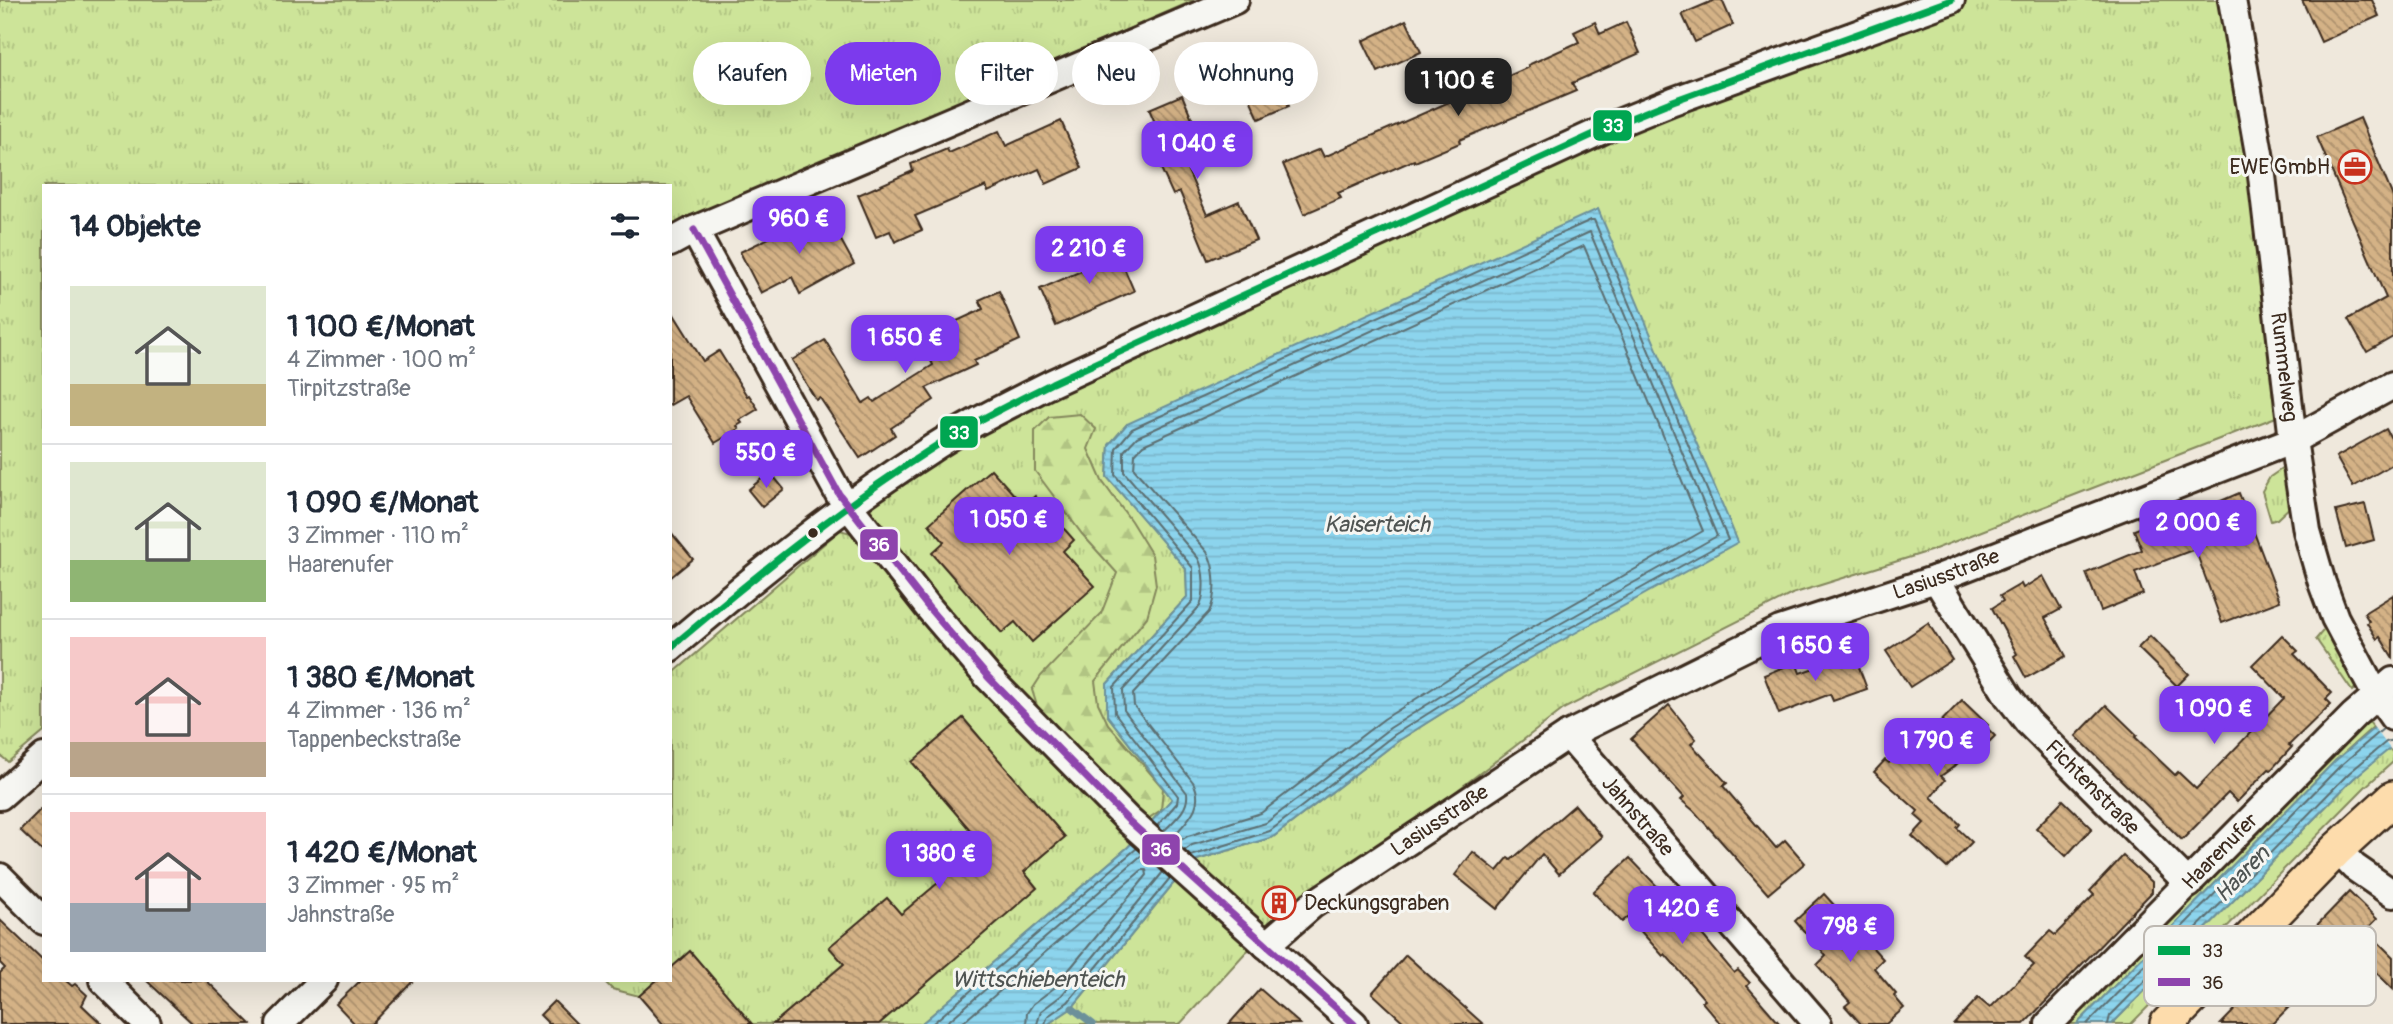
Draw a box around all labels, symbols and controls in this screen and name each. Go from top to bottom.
chip: Kaufen [693,42,811,105]
chip: Mieten [825,42,941,105]
chip: Filter [955,42,1058,105]
chip: Neu [1072,42,1160,105]
chip: Wohnung [1174,42,1318,105]
pin: 1 100 € [1393,58,1523,118]
text: 1 100 € [1421,66,1495,95]
line badge: 33 [1592,109,1633,142]
text: 33 [1602,114,1624,138]
pin: 1 040 € [1132,122,1262,181]
text: 1 040 € [1158,129,1236,158]
office icon: EWE GmbH [2336,148,2374,186]
place label: EWE GmbH [2229,154,2330,181]
pin: 960 € [750,196,848,256]
text: 960 € [768,204,830,233]
icon: filters [606,207,644,245]
text: 14 Objekte [70,208,201,245]
pin: 2 210 € [1024,226,1154,286]
text: 2 210 € [1051,234,1127,263]
text: 1 100 €/Monat [287,308,475,345]
street label: Rummelweg [2265,311,2304,423]
icon: home [126,314,210,398]
pin: 1 650 € [840,316,970,375]
text: 1 650 € [867,323,943,352]
text: 4 Zimmer · 100 m² [287,345,476,374]
text: Tirpitzstraße [287,374,411,403]
line badge: 33 [939,415,979,449]
text: 33 [948,421,970,445]
pin: 550 € [717,430,815,490]
text: 550 € [736,438,796,467]
text: 1 090 €/Monat [287,484,478,521]
icon: home [126,490,210,574]
pin: 1 050 € [944,498,1074,557]
pin: 2 000 € [2133,500,2263,560]
text: 1 050 € [970,505,1048,534]
text: 2 000 € [2155,508,2241,537]
water label: Kaiserteich [1324,510,1431,539]
text: 3 Zimmer · 110 m² [287,521,469,550]
unlabelled marker [806,526,820,540]
line badge: 36 [859,528,899,561]
text: 36 [868,533,890,557]
street label: Lasiusstraße [1889,542,2004,606]
text: Haarenufer [287,550,394,579]
pin: 1 650 € [1750,624,1880,683]
text: 1 650 € [1777,631,1853,660]
text: 1 380 €/Monat [287,659,474,696]
icon: home [126,665,210,749]
pin: 1 090 € [2149,686,2279,746]
text: 1 090 € [2175,694,2253,723]
text: 4 Zimmer · 136 m² [287,696,471,725]
pin: 1 790 € [1872,718,2002,778]
text: Tappenbeckstraße [287,725,461,754]
text: 1 790 € [1900,726,1974,755]
street label: Fichtenstraße [2040,734,2146,841]
street label: Jahnstraße [1596,770,1681,862]
street label: Lasiusstraße [1386,778,1494,862]
street label: Haarenufer [2177,807,2263,895]
pin: 1 380 € [874,832,1004,891]
line badge: 36 [1141,833,1181,866]
text: 1 420 €/Monat [287,834,477,871]
text: 36 [1150,838,1172,862]
text: 1 380 € [902,839,976,868]
icon: home [126,840,210,924]
water label: Haaren [2209,840,2275,908]
text: 3 Zimmer · 95 m² [287,871,459,900]
building icon: Deckungsgraben [1260,884,1298,922]
pin: 1 420 € [1617,886,1747,946]
place label: Deckungsgraben [1304,890,1449,917]
text: 1 420 € [1644,894,1720,923]
text: Jahnstraße [287,900,394,929]
pin: 798 € [1801,904,1899,964]
text: 798 € [1822,912,1878,941]
legend [2144,926,2376,1006]
text: 33 [2202,939,2223,963]
water label: Wittschiebenteich [952,965,1126,994]
text: 36 [2202,971,2224,995]

